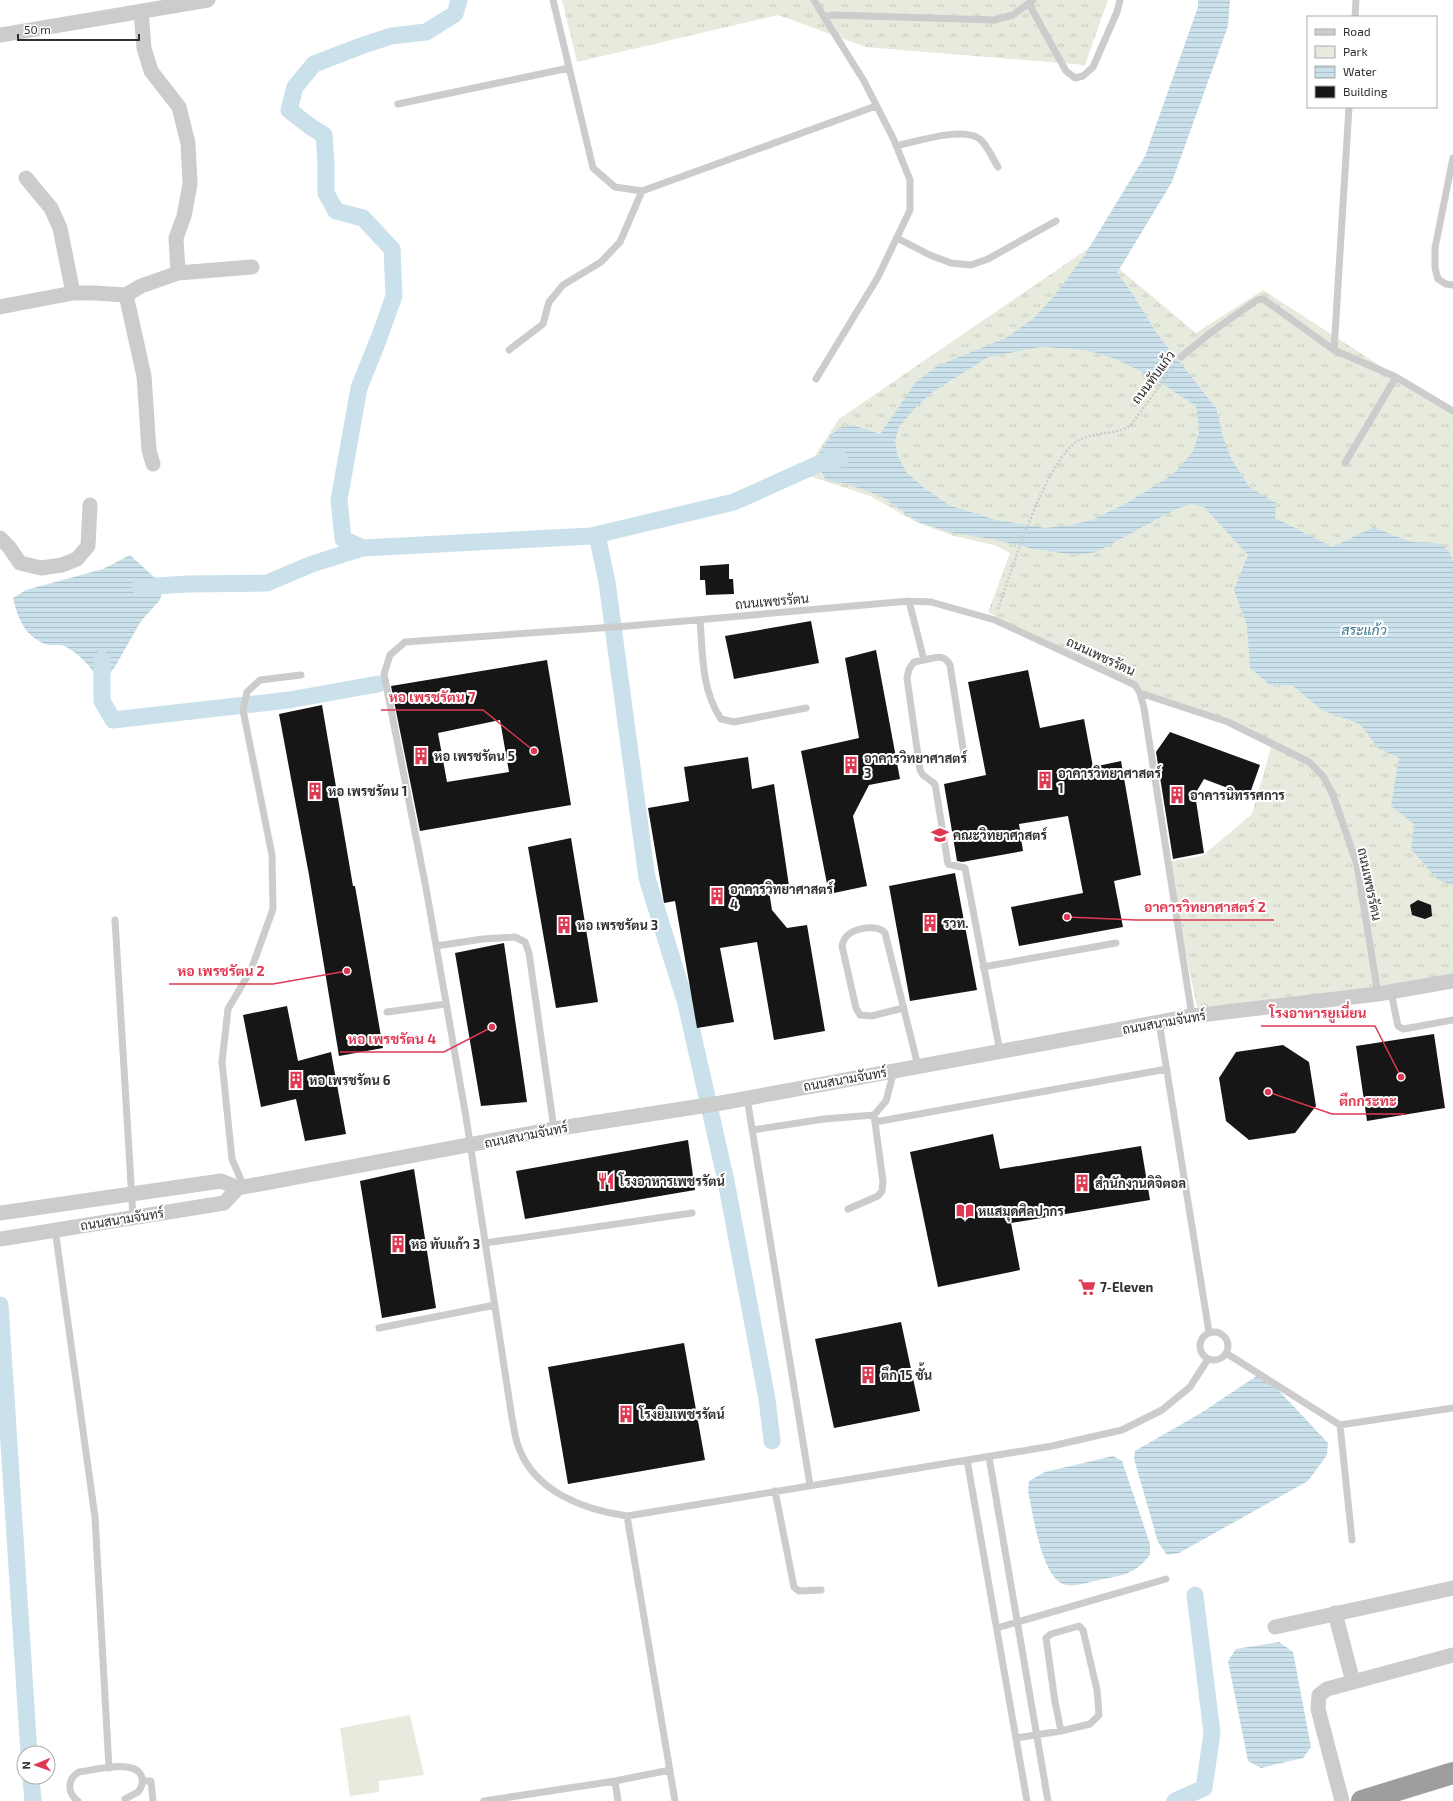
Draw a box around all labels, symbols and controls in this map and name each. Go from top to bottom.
scale bar [18,16,139,42]
legend [1307,16,1437,108]
text: 50 m [24,22,51,36]
text: Road [1343,24,1371,38]
text: Park [1343,44,1368,58]
text: Water [1343,64,1377,78]
text: Building [1343,84,1388,98]
street label: ถนนทับแก้ว [1127,347,1178,407]
street label: ถนนเพชรรัตน [734,590,810,612]
water label: สระแก้ว [1341,621,1387,638]
street label: ถนนเพชรรัตน [1064,633,1138,679]
callout: หอ เพรชรัตน 7 [381,684,483,710]
text: หอ เพรชรัตน 7 [389,688,476,705]
building icon: หอ เพรชรัตน 5 [411,746,431,766]
place label: หอ เพรชรัตน 5 [434,748,515,764]
place label: อาคารวิทยาศาสตร์ 3 [864,749,968,781]
building icon: อาคารวิทยาศาสตร์ 3 [841,755,861,775]
place label: อาคารวิทยาศาสตร์ 1 [1058,764,1162,796]
building icon: อาคารวิทยาศาสตร์ 1 [1035,770,1055,790]
building icon: หอ เพรชรัตน 1 [305,781,325,801]
place label: หอ เพรชรัตน 1 [328,783,407,799]
building icon: อาคารนิทรรศการ [1167,785,1187,805]
place label: อาคารนิทรรศการ [1190,787,1285,803]
school or university icon: คณะวิทยาศาสตร์ [930,825,950,845]
place label: คณะวิทยาศาสตร์ [953,826,1048,843]
street label: ถนนเพชรรัตน [1354,846,1386,922]
place label: อาคารวิทยาศาสตร์ 4 [730,880,834,912]
building icon: อาคารวิทยาศาสตร์ 4 [707,886,727,906]
callout: อาคารวิทยาศาสตร์ 2 [1136,894,1274,920]
text: อาคารวิทยาศาสตร์ 2 [1144,898,1266,915]
building icon: รวท. [920,913,940,933]
building icon: หอ เพรชรัตน 3 [554,915,574,935]
place label: รวท. [943,915,968,931]
place label: หอ เพรชรัตน 3 [577,917,658,933]
callout: หอ เพรชรัตน 2 [169,958,273,984]
text: หอ เพรชรัตน 2 [177,962,265,979]
callout: โรงอาหารยูเนี่ยน [1261,1000,1375,1026]
text: โรงอาหารยูเนี่ยน [1268,1001,1367,1024]
street label: ถนนสนามจันทร์ [1121,1006,1207,1037]
callout: หอ เพรชรัตน 4 [340,1026,444,1052]
text: หอ เพรชรัตน 4 [348,1030,436,1047]
street label: ถนนสนามจันทร์ [802,1063,888,1094]
building icon: หอ เพรชรัตน 6 [286,1070,306,1090]
place label: หอ เพรชรัตน 6 [309,1072,391,1088]
callout: ตึกกระทะ [1332,1088,1405,1114]
text: ตึกกระทะ [1339,1092,1397,1109]
street label: ถนนสนามจันทร์ [483,1118,569,1151]
restaurant icon: โรงอาหารเพชรรัตน์ [596,1171,616,1191]
place label: โรงอาหารเพชรรัตน์ [618,1172,726,1189]
building icon: สำนักงานดิจิตอล [1072,1173,1092,1193]
place label: สำนักงานดิจิตอล [1095,1175,1186,1191]
library icon: หแสมุดศิลปากร [955,1201,975,1221]
street label: ถนนสนามจันทร์ [79,1203,165,1234]
place label: หแสมุดศิลปากร [978,1203,1064,1222]
building icon: หอ ทับแก้ว 3 [388,1234,408,1254]
place label: หอ ทับแก้ว 3 [411,1236,480,1252]
supermarket icon: 7-Eleven [1077,1277,1097,1297]
place label: 7-Eleven [1100,1279,1154,1295]
place label: ตึก 15 ชั้น [881,1362,932,1383]
building icon: ตึก 15 ชั้น [858,1365,878,1385]
building icon: โรงยิมเพชรรัตน์ [616,1404,636,1424]
place label: โรงยิมเพชรรัตน์ [638,1405,726,1422]
north arrow [16,1745,56,1785]
text: N [19,1761,32,1770]

